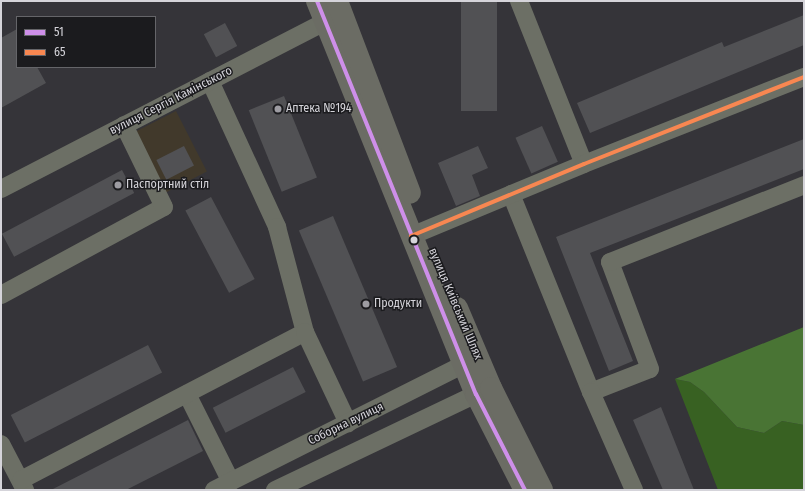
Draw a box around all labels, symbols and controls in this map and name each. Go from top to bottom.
legend [16,16,156,68]
text: 51 [54,25,64,39]
text: 65 [54,45,65,59]
street label: вулиця Сергія Камінського [107,64,235,138]
place label: Аптека №194 [286,102,352,116]
marker: Аптека №194 [273,104,283,114]
place label: Паспортний стіл [126,178,209,192]
marker: Паспортний стіл [113,180,123,190]
unlabelled marker [409,235,419,245]
street label: вулиця Київський Шлях [425,246,485,362]
place label: Продукти [374,297,422,311]
marker: Продукти [361,299,371,309]
street label: Соборна вулиця [306,400,386,448]

